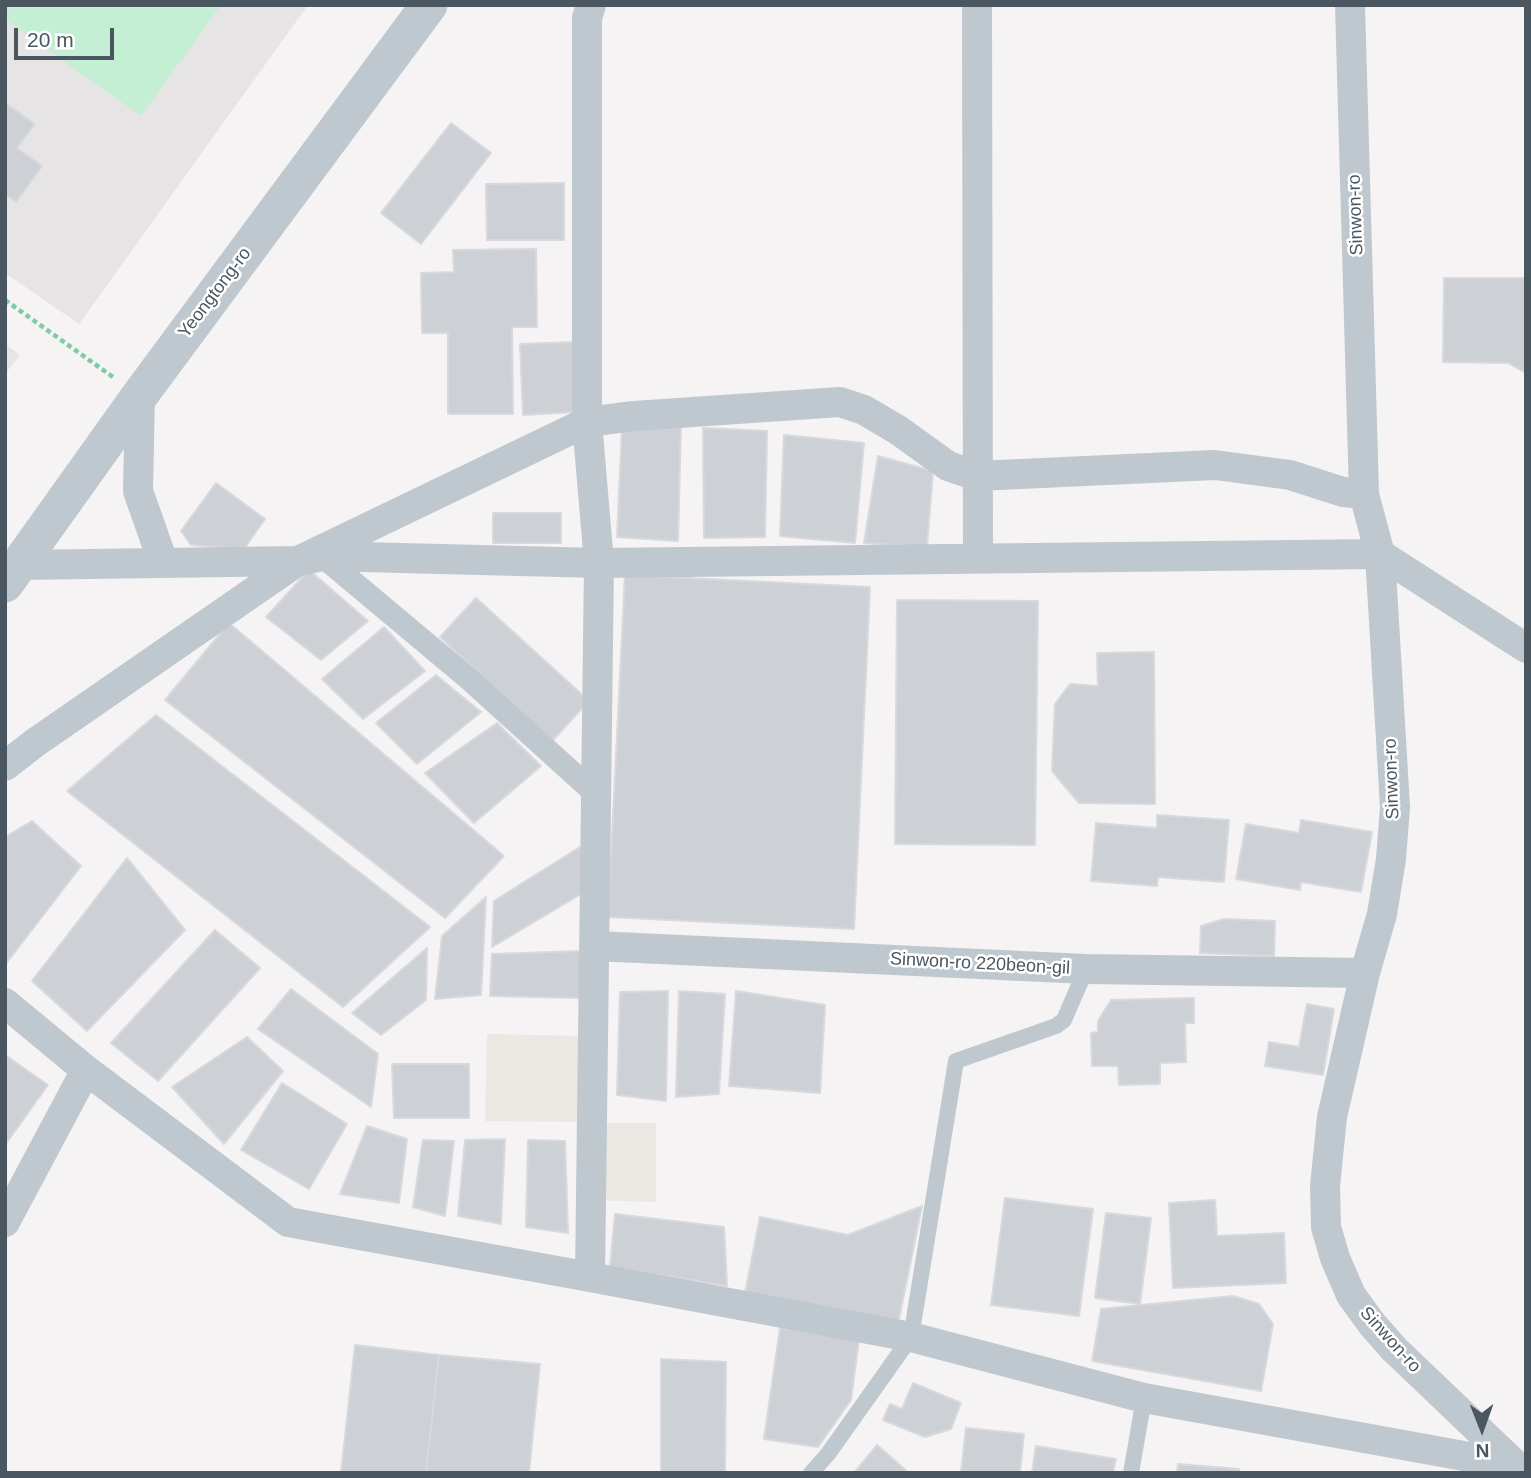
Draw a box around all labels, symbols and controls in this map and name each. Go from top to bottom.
scale bar [18,14,117,58]
text: 20 m [27,28,74,51]
street label: Sinwon-ro [1344,174,1368,256]
street label: Yeongtong-ro [174,244,256,342]
street label: Sinwon-ro [1380,738,1404,820]
street label: Sinwon-ro 220beon-gil [890,949,1070,979]
street label: Sinwon-ro [1355,1303,1425,1377]
north arrow [1447,1394,1517,1464]
text: N [1475,1440,1489,1461]

